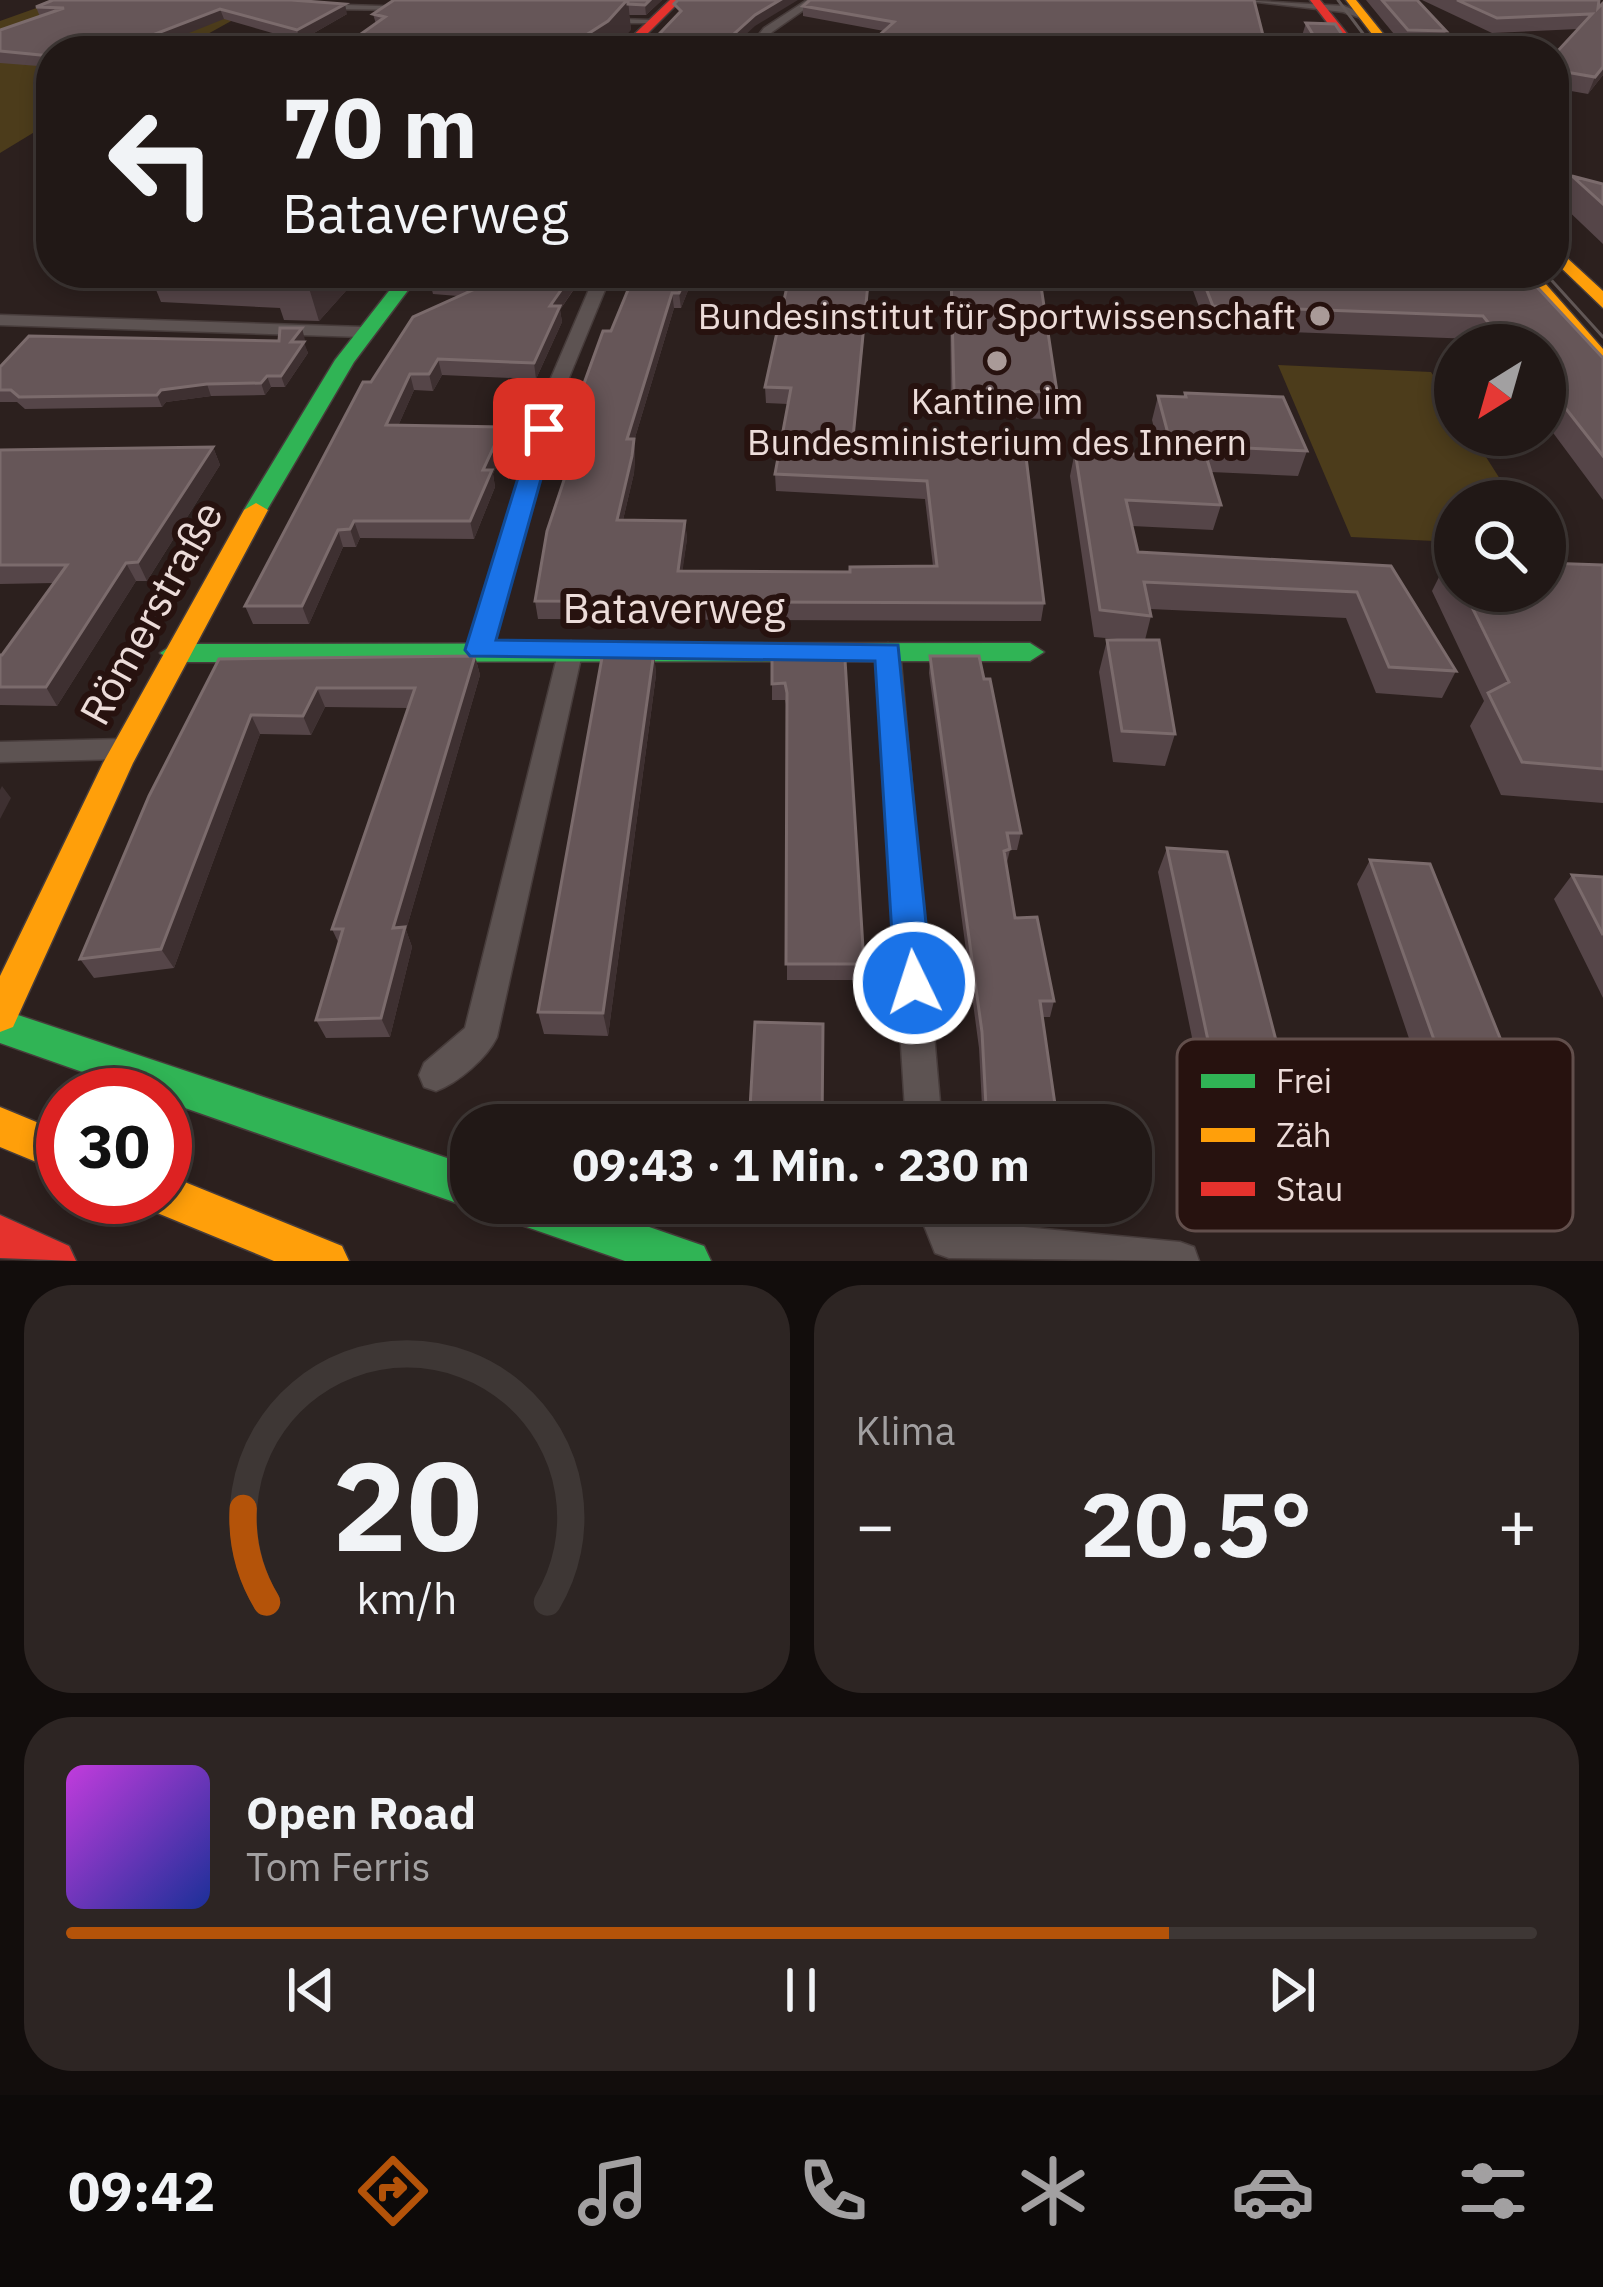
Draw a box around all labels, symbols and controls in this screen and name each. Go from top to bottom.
text: 70 m [282,72,478,181]
icon: left [84,84,240,240]
text: Bataverweg [282,178,569,248]
place label: Bundesinstitut für Sportwissenschaft [698,292,1296,339]
marker: Bundesinstitut für Sportwissenschaft [1307,303,1333,329]
north arrow [1434,324,1566,456]
map controls [1434,324,1566,612]
marker: Kantine im Bundesministerium des Innern [984,348,1010,374]
place label: Kantine im Bundesministerium des Innern [747,377,1247,465]
pin [493,378,595,480]
icon: arrive [511,396,577,462]
button: search [1434,480,1566,612]
street label: Römerstraße [67,491,235,734]
street label: Bataverweg [563,580,785,635]
position arrow [851,920,977,1046]
legend [1177,1039,1573,1231]
text: Frei [1276,1059,1332,1102]
speed limit sign: 30 [36,1068,192,1224]
text: Zäh [1276,1113,1332,1156]
text: 09:43 · 1 Min. · 230 m [572,1135,1030,1193]
text: Stau [1276,1167,1343,1210]
text: Klima [856,1405,955,1456]
text: 20 [332,1423,482,1585]
text: 20.5° [1080,1465,1312,1582]
text: − [856,1481,895,1567]
text: + [1497,1481,1537,1567]
text: km/h [356,1570,457,1626]
text: Open Road [246,1783,476,1841]
text: Tom Ferris [246,1841,430,1892]
icon: previous [278,1957,344,2023]
icon: pause [768,1957,834,2023]
icon: next [1259,1957,1325,2023]
icon: directions [351,2149,435,2233]
icon: music [571,2149,655,2233]
icon: phone [791,2149,875,2233]
icon: climate [1011,2149,1095,2233]
icon: car [1231,2149,1315,2233]
icon: filters [1451,2149,1535,2233]
text: 09:42 [68,2156,215,2226]

